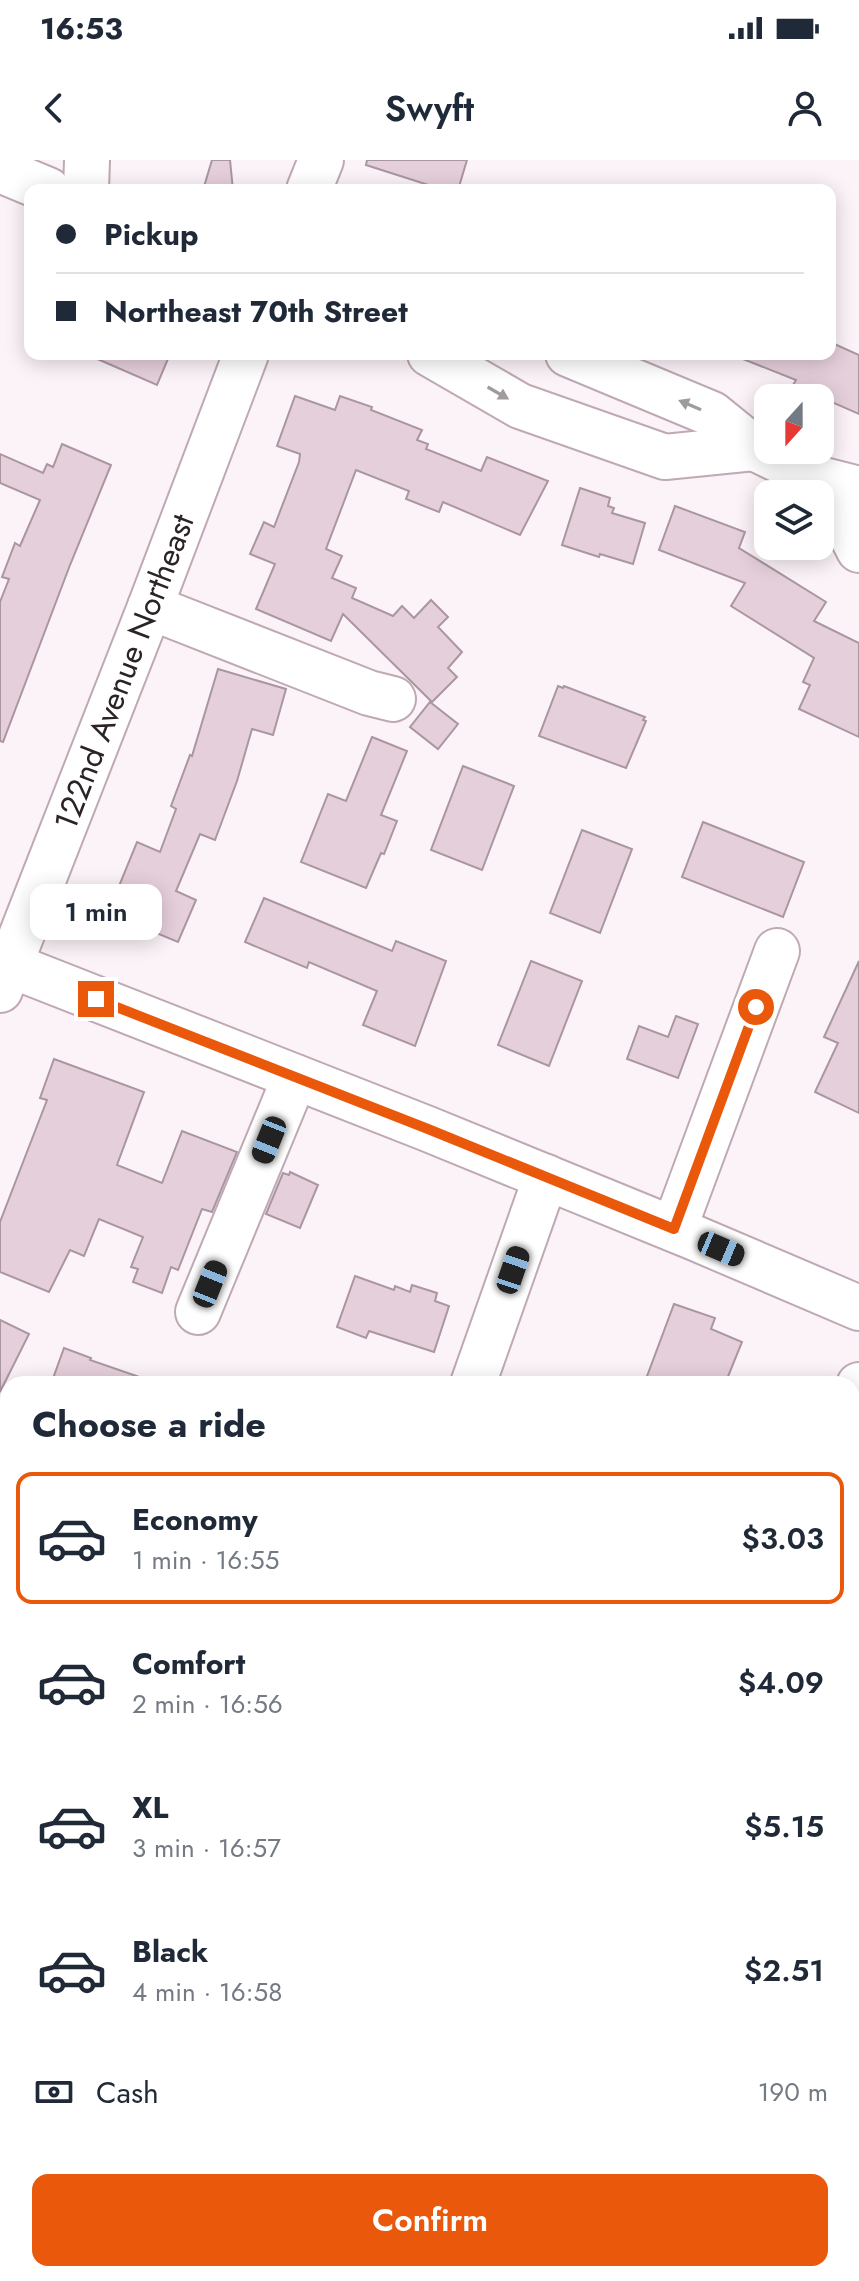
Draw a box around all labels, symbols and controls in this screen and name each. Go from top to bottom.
text: 16:53 [40,7,123,50]
text: Swyft [385,82,474,134]
icon: back [32,86,76,130]
icon: person [783,86,827,130]
text: Pickup [104,213,199,256]
text: Northeast 70th Street [104,290,408,333]
north arrow [754,384,834,464]
map controls [754,384,834,560]
one-way arrow [487,386,509,400]
one-way arrow [678,398,702,411]
button: layers [754,480,834,560]
street label: 122nd Avenue Northeast [43,507,206,837]
callout: 1 min [30,883,162,939]
text: 1 min [64,893,128,931]
route end [78,981,114,1017]
route start [738,989,774,1025]
car [249,1113,289,1167]
car [694,1229,748,1269]
car [494,1243,532,1297]
car [190,1257,230,1311]
text: Choose a ride [32,1398,266,1450]
text: Economy [132,1498,258,1541]
icon: car [36,1502,108,1574]
text: $3.03 [742,1517,824,1560]
text: 1 min · 16:55 [132,1541,279,1579]
text: Comfort [132,1642,245,1685]
icon: car [36,1646,108,1718]
text: $4.09 [738,1661,824,1704]
text: 2 min · 16:56 [132,1685,283,1723]
text: XL [132,1786,168,1829]
icon: car [36,1790,108,1862]
text: $5.15 [744,1805,824,1848]
text: 3 min · 16:57 [132,1829,281,1867]
text: Black [132,1930,208,1973]
icon: car [36,1934,108,2006]
text: $2.51 [744,1949,824,1992]
text: 4 min · 16:58 [132,1973,282,2011]
icon: cash [32,2070,76,2114]
text: Cash [96,2071,159,2114]
text: 190 m [758,2073,828,2111]
button: Confirm [32,2174,828,2266]

